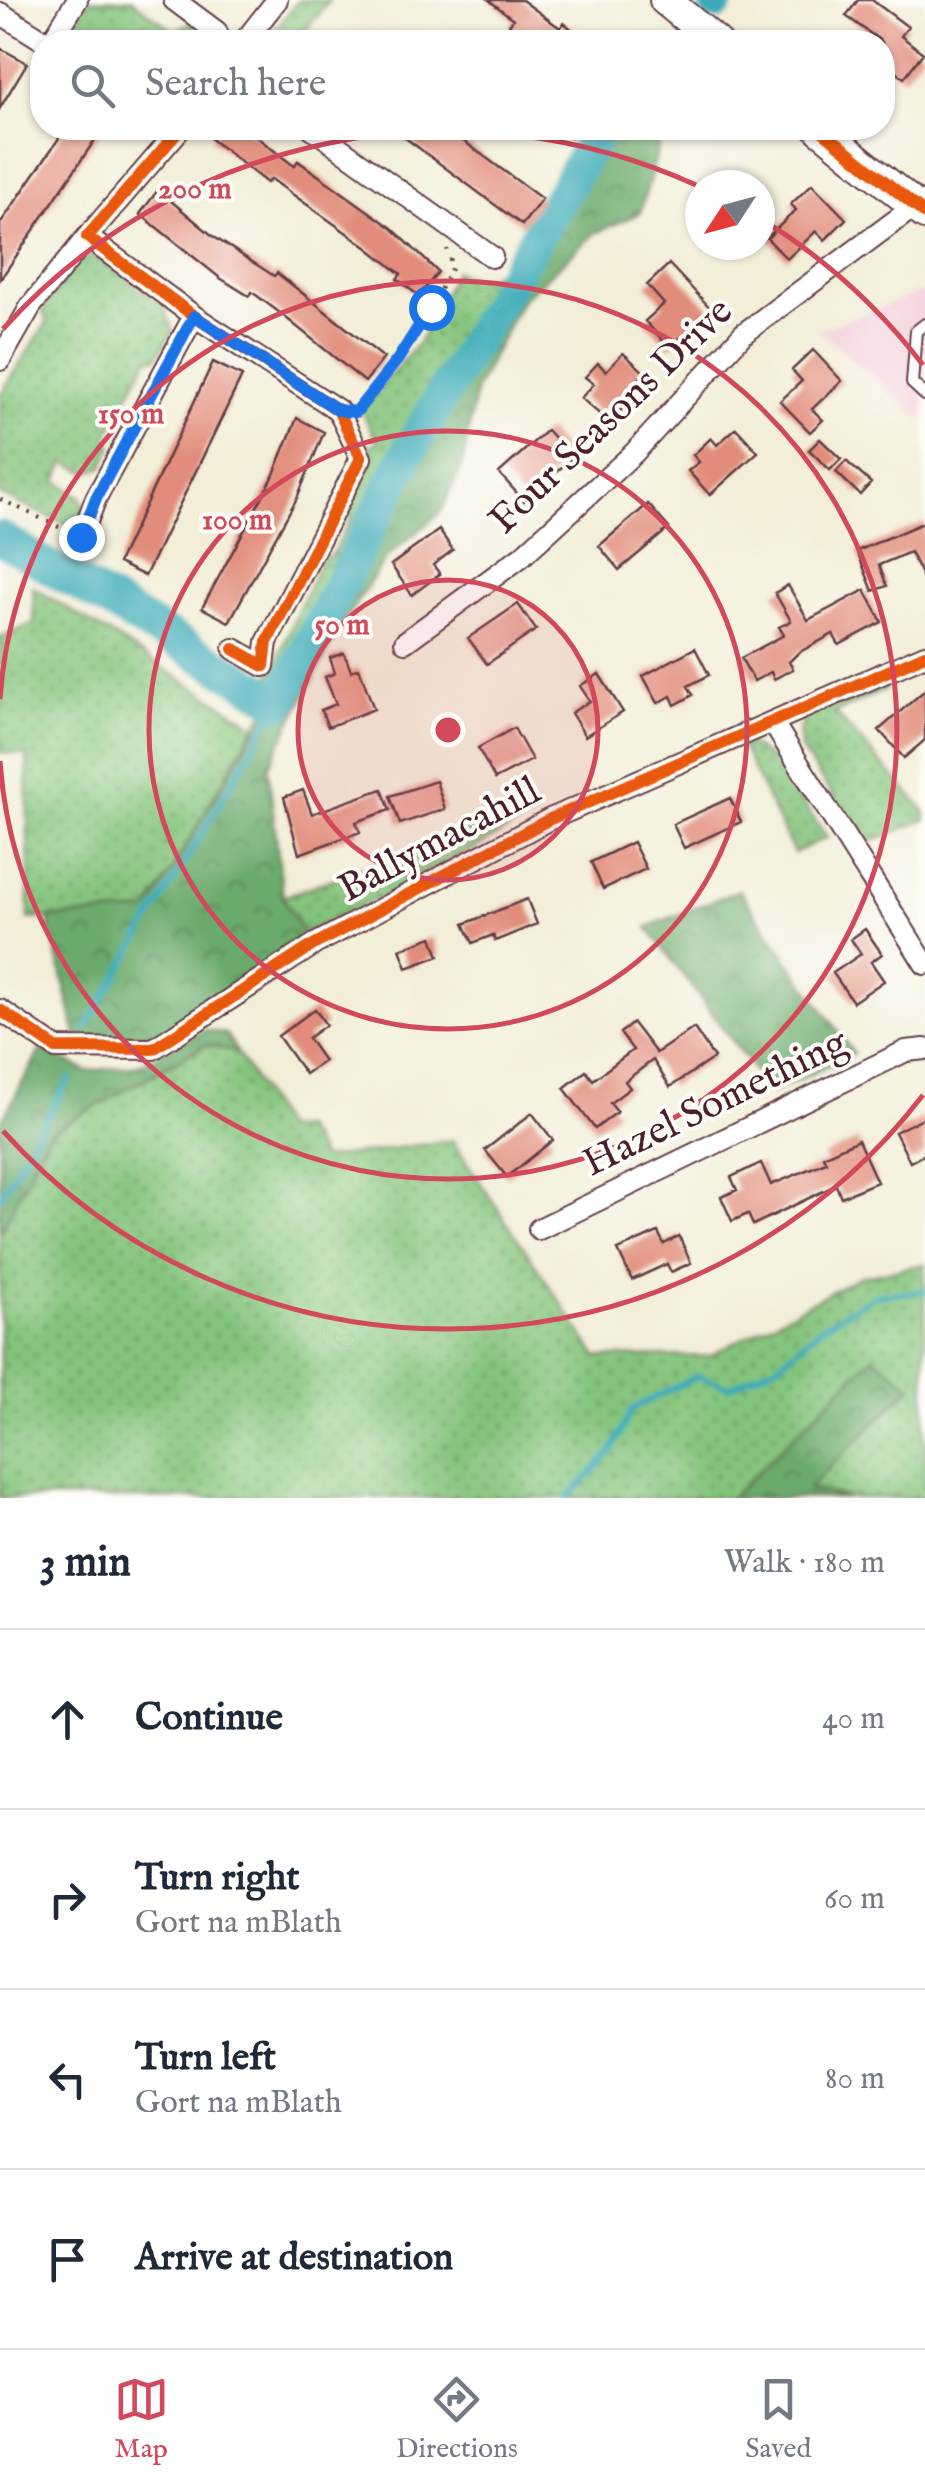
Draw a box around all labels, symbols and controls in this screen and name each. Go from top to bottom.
search box [30,30,895,140]
icon: search [65,58,120,113]
text: Search here [145,61,326,109]
north arrow [685,170,775,260]
text: 200 m [158,171,232,209]
route start [409,285,455,331]
street label: Four Seasons Drive [479,288,745,546]
text: 150 m [98,396,164,434]
text: 100 m [202,502,272,540]
route end [59,515,105,561]
text: 50 m [314,607,370,645]
centre of rings [430,712,466,748]
street label: Ballymacahill [330,766,550,915]
street label: Hazel Something [575,1017,858,1190]
text: 3 min [40,1537,131,1590]
text: Walk · 180 m [724,1543,885,1584]
icon: ahead [40,1692,95,1747]
text: Continue [135,1695,283,1743]
text: 40 m [822,1699,885,1740]
text: Turn right [135,1855,299,1903]
icon: right [40,1872,95,1927]
text: 60 m [824,1879,885,1920]
text: Gort na mBlath [135,1903,342,1944]
text: Turn left [135,2035,276,2083]
icon: left [40,2052,95,2107]
text: 80 m [825,2059,885,2100]
text: Gort na mBlath [135,2083,342,2124]
icon: arrive [40,2232,95,2287]
text: Arrive at destination [135,2235,453,2283]
tab: Map [114,2372,169,2467]
tab: Directions [396,2372,518,2467]
tab: Saved [745,2372,811,2467]

